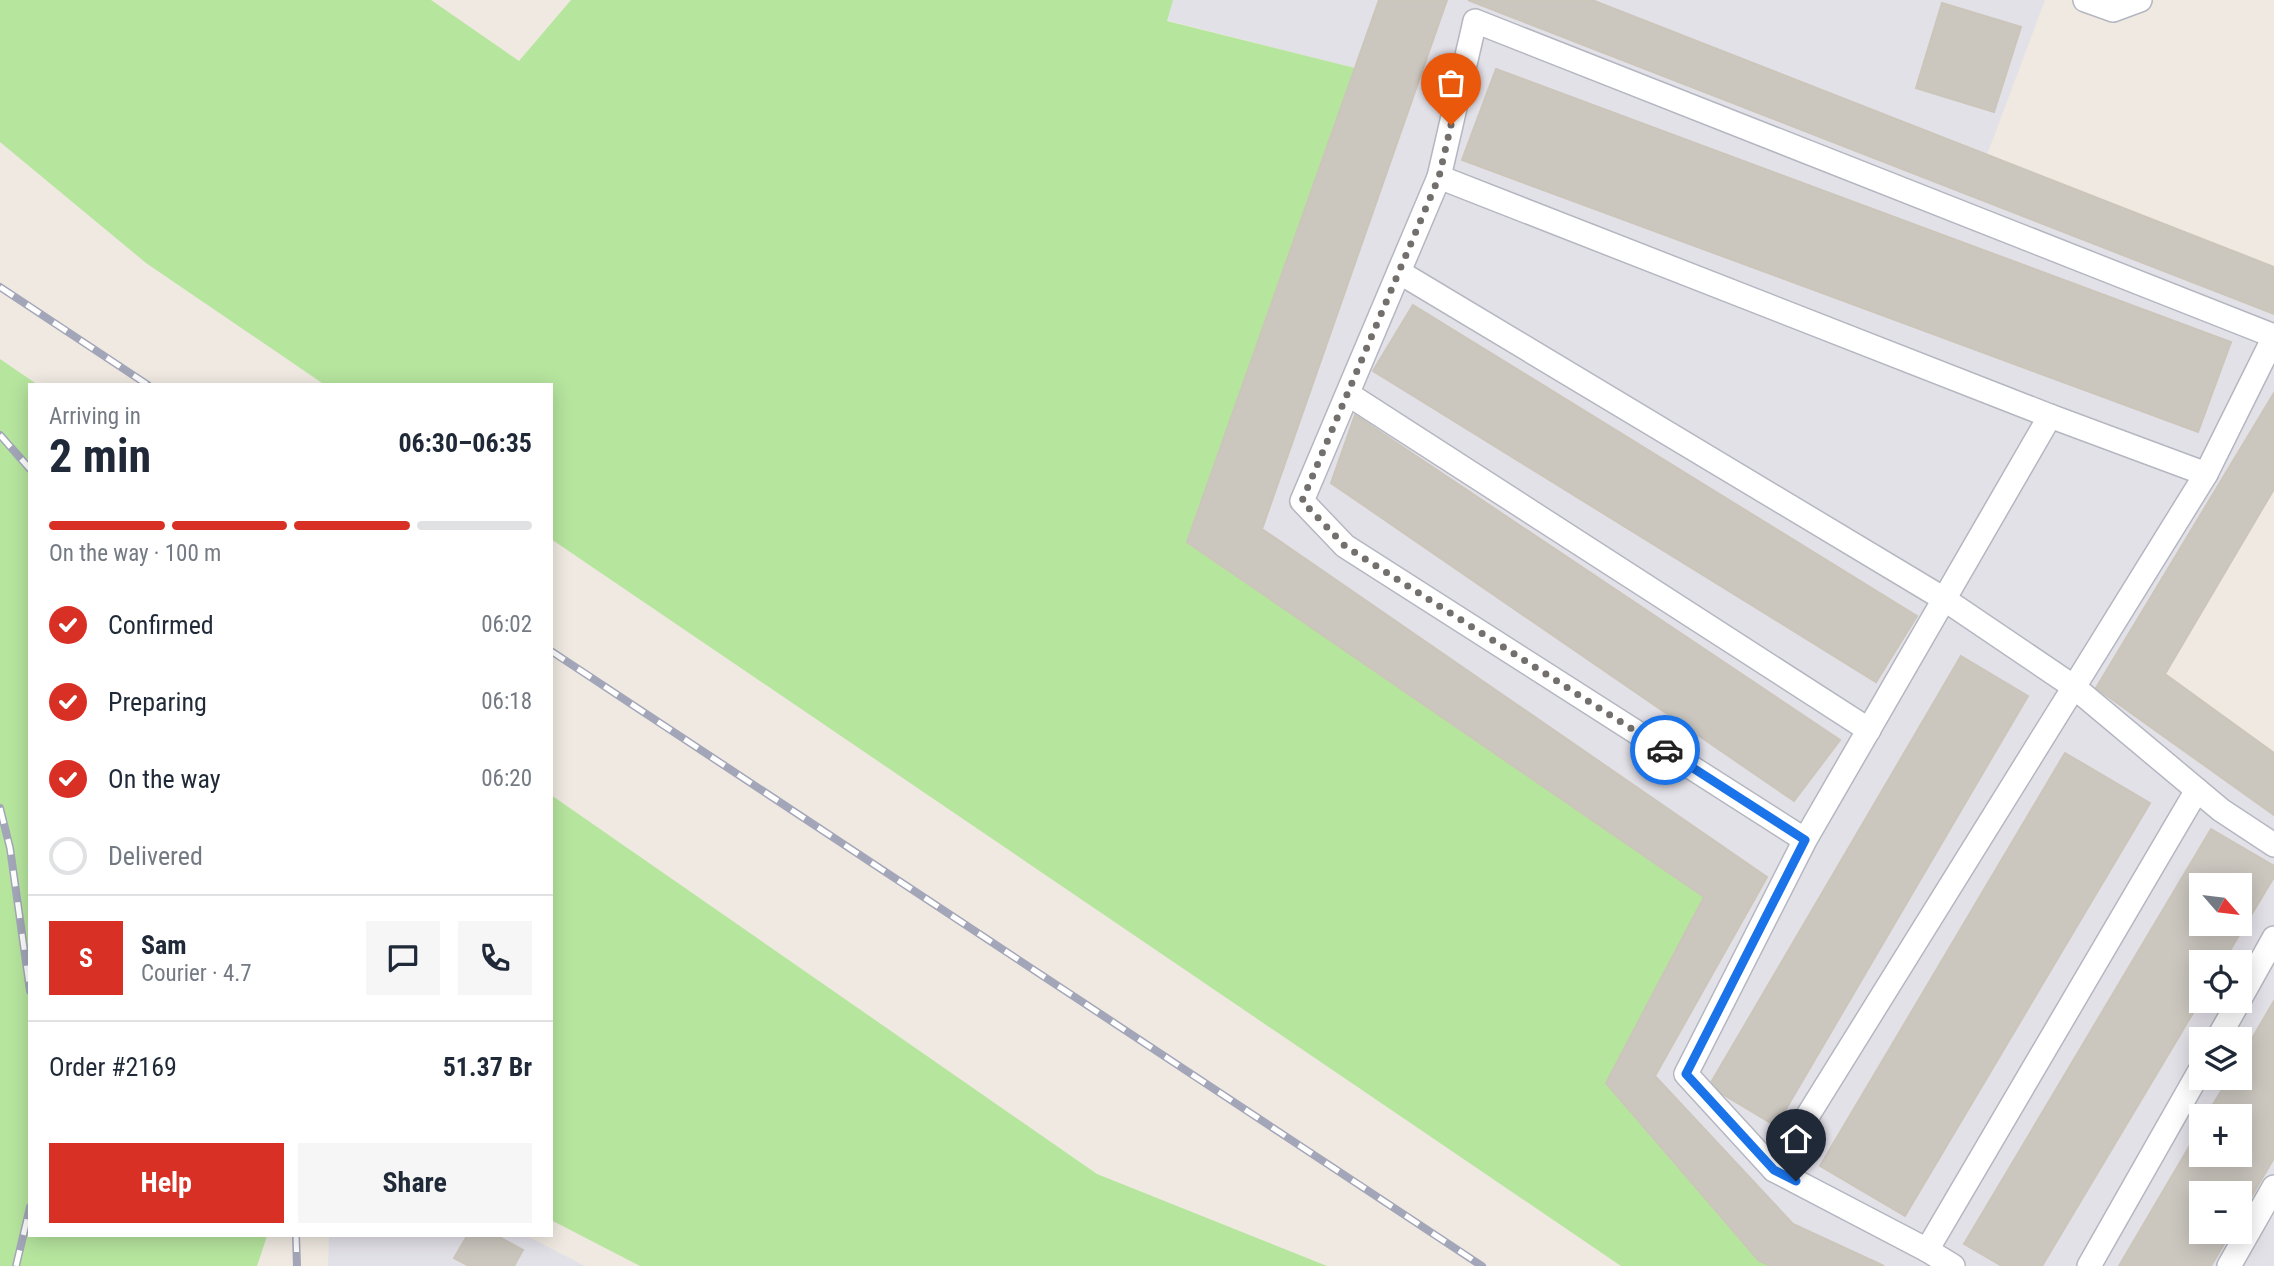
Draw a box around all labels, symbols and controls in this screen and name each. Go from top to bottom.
pin [1421,53,1481,125]
icon: bag [1432,64,1470,102]
text: Arriving in [49,403,141,430]
text: 06:30–06:35 [398,428,532,458]
text: 2 min [49,429,151,483]
text: On the way · 100 m [49,540,221,567]
icon: check [49,606,87,644]
text: Confirmed [108,610,214,640]
text: 06:02 [481,611,532,638]
icon: check [49,683,87,721]
text: Preparing [108,687,207,717]
text: 06:18 [481,688,532,715]
courier [1630,715,1700,785]
icon: car [1646,731,1684,769]
icon: check [49,760,87,798]
text: On the way [108,764,221,794]
text: 06:20 [481,765,532,792]
text: Delivered [108,841,203,871]
north arrow [2189,873,2252,936]
map controls [2189,873,2252,1244]
button: chat [366,921,440,995]
button: phone [458,921,532,995]
text: Sam [141,930,187,960]
text: S [79,943,93,973]
button: locate [2189,950,2252,1013]
text: Courier · 4.7 [141,960,252,987]
button: layers [2189,1027,2252,1090]
text: Order #2169 [49,1052,177,1082]
text: 51.37 Br [443,1052,532,1082]
button: + [2189,1104,2252,1167]
pin [1766,1109,1826,1181]
icon: home [1777,1120,1815,1158]
button: Help [49,1143,284,1223]
button: Share [298,1143,532,1223]
button: − [2189,1181,2252,1244]

